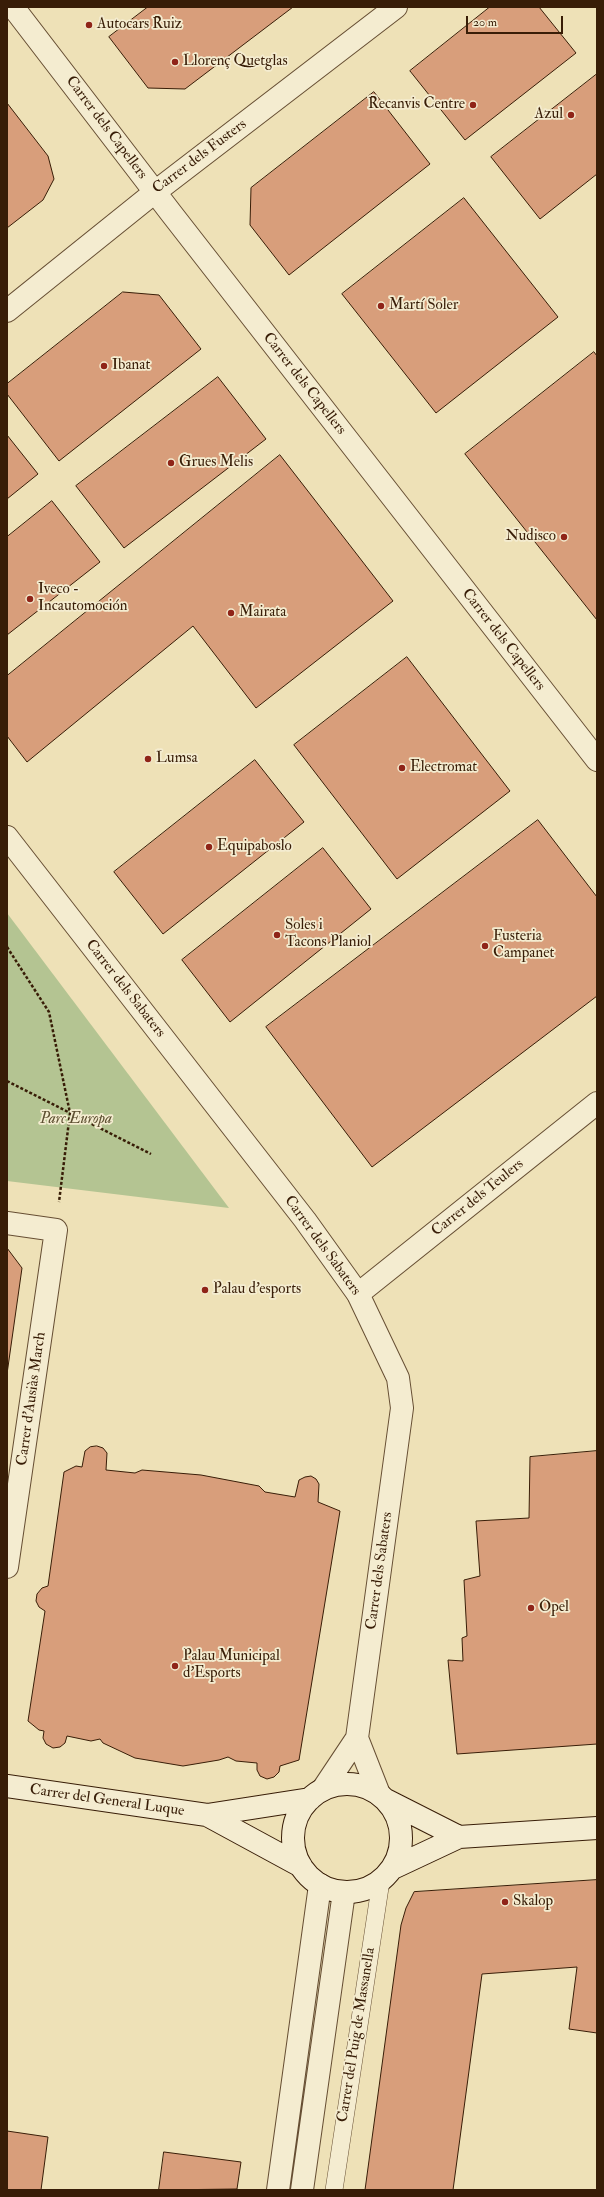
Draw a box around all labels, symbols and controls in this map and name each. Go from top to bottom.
scale bar [468,8,565,34]
text: 20 m [473,15,497,30]
place label: Autocars Ruiz [97,16,182,34]
marker: Autocars Ruiz [84,20,94,30]
place label: Llorenç Quetglas [183,53,288,71]
marker: Llorenç Quetglas [170,57,180,67]
street label: Carrer dels Capellers [61,73,151,183]
place label: Recanvis Centre [368,96,465,114]
marker: Recanvis Centre [468,100,478,110]
place label: Azul [535,106,563,124]
marker: Azul [566,110,576,120]
street label: Carrer dels Fusters [150,116,250,198]
place label: Martí Soler [389,297,458,315]
marker: Martí Soler [376,301,386,311]
street label: Carrer dels Capellers [259,329,349,439]
place label: Ibanat [112,357,150,375]
marker: Ibanat [99,361,109,371]
place label: Grues Melis [179,454,253,472]
marker: Grues Melis [166,458,176,468]
place label: Nudisco [505,528,556,546]
marker: Nudisco [559,532,569,542]
place label: Iveco - Incautomoción [38,581,127,616]
street label: Carrer dels Capellers [458,585,548,695]
marker: Iveco - Incautomoción [25,594,35,604]
place label: Mairata [239,604,286,622]
marker: Mairata [226,608,236,618]
place label: Lumsa [156,750,198,768]
marker: Lumsa [143,754,153,764]
place label: Electromat [410,759,477,777]
marker: Electromat [397,763,407,773]
place label: Equipaboslo [217,838,292,856]
marker: Equipaboslo [204,842,214,852]
place label: Soles i Tacons Planiol [285,917,371,952]
place label: Fusteria Campanet [493,928,554,963]
marker: Soles i Tacons Planiol [272,930,282,940]
street label: Carrer dels Sabaters [81,937,169,1041]
marker: Fusteria Campanet [480,941,490,951]
park label: Parc Europa [40,1111,112,1129]
street label: Carrer dels Teulers [428,1155,528,1241]
street label: Carrer dels Sabaters [280,1193,364,1299]
place label: Palau d'esports [213,1281,301,1299]
marker: Palau d'esports [200,1285,210,1295]
street label: Carrer d'Ausiàs March [14,1331,50,1467]
street label: Carrer dels Sabaters [363,1511,397,1631]
place label: Opel [539,1599,569,1617]
marker: Opel [526,1603,536,1613]
place label: Palau Municipal d'Esports [183,1648,280,1683]
marker: Palau Municipal d'Esports [170,1661,180,1671]
street label: Carrer del General Luque [29,1781,185,1821]
place label: Skalop [513,1893,553,1911]
marker: Skalop [500,1897,510,1907]
street label: Carrer del Puig de Massanella [334,1946,380,2124]

